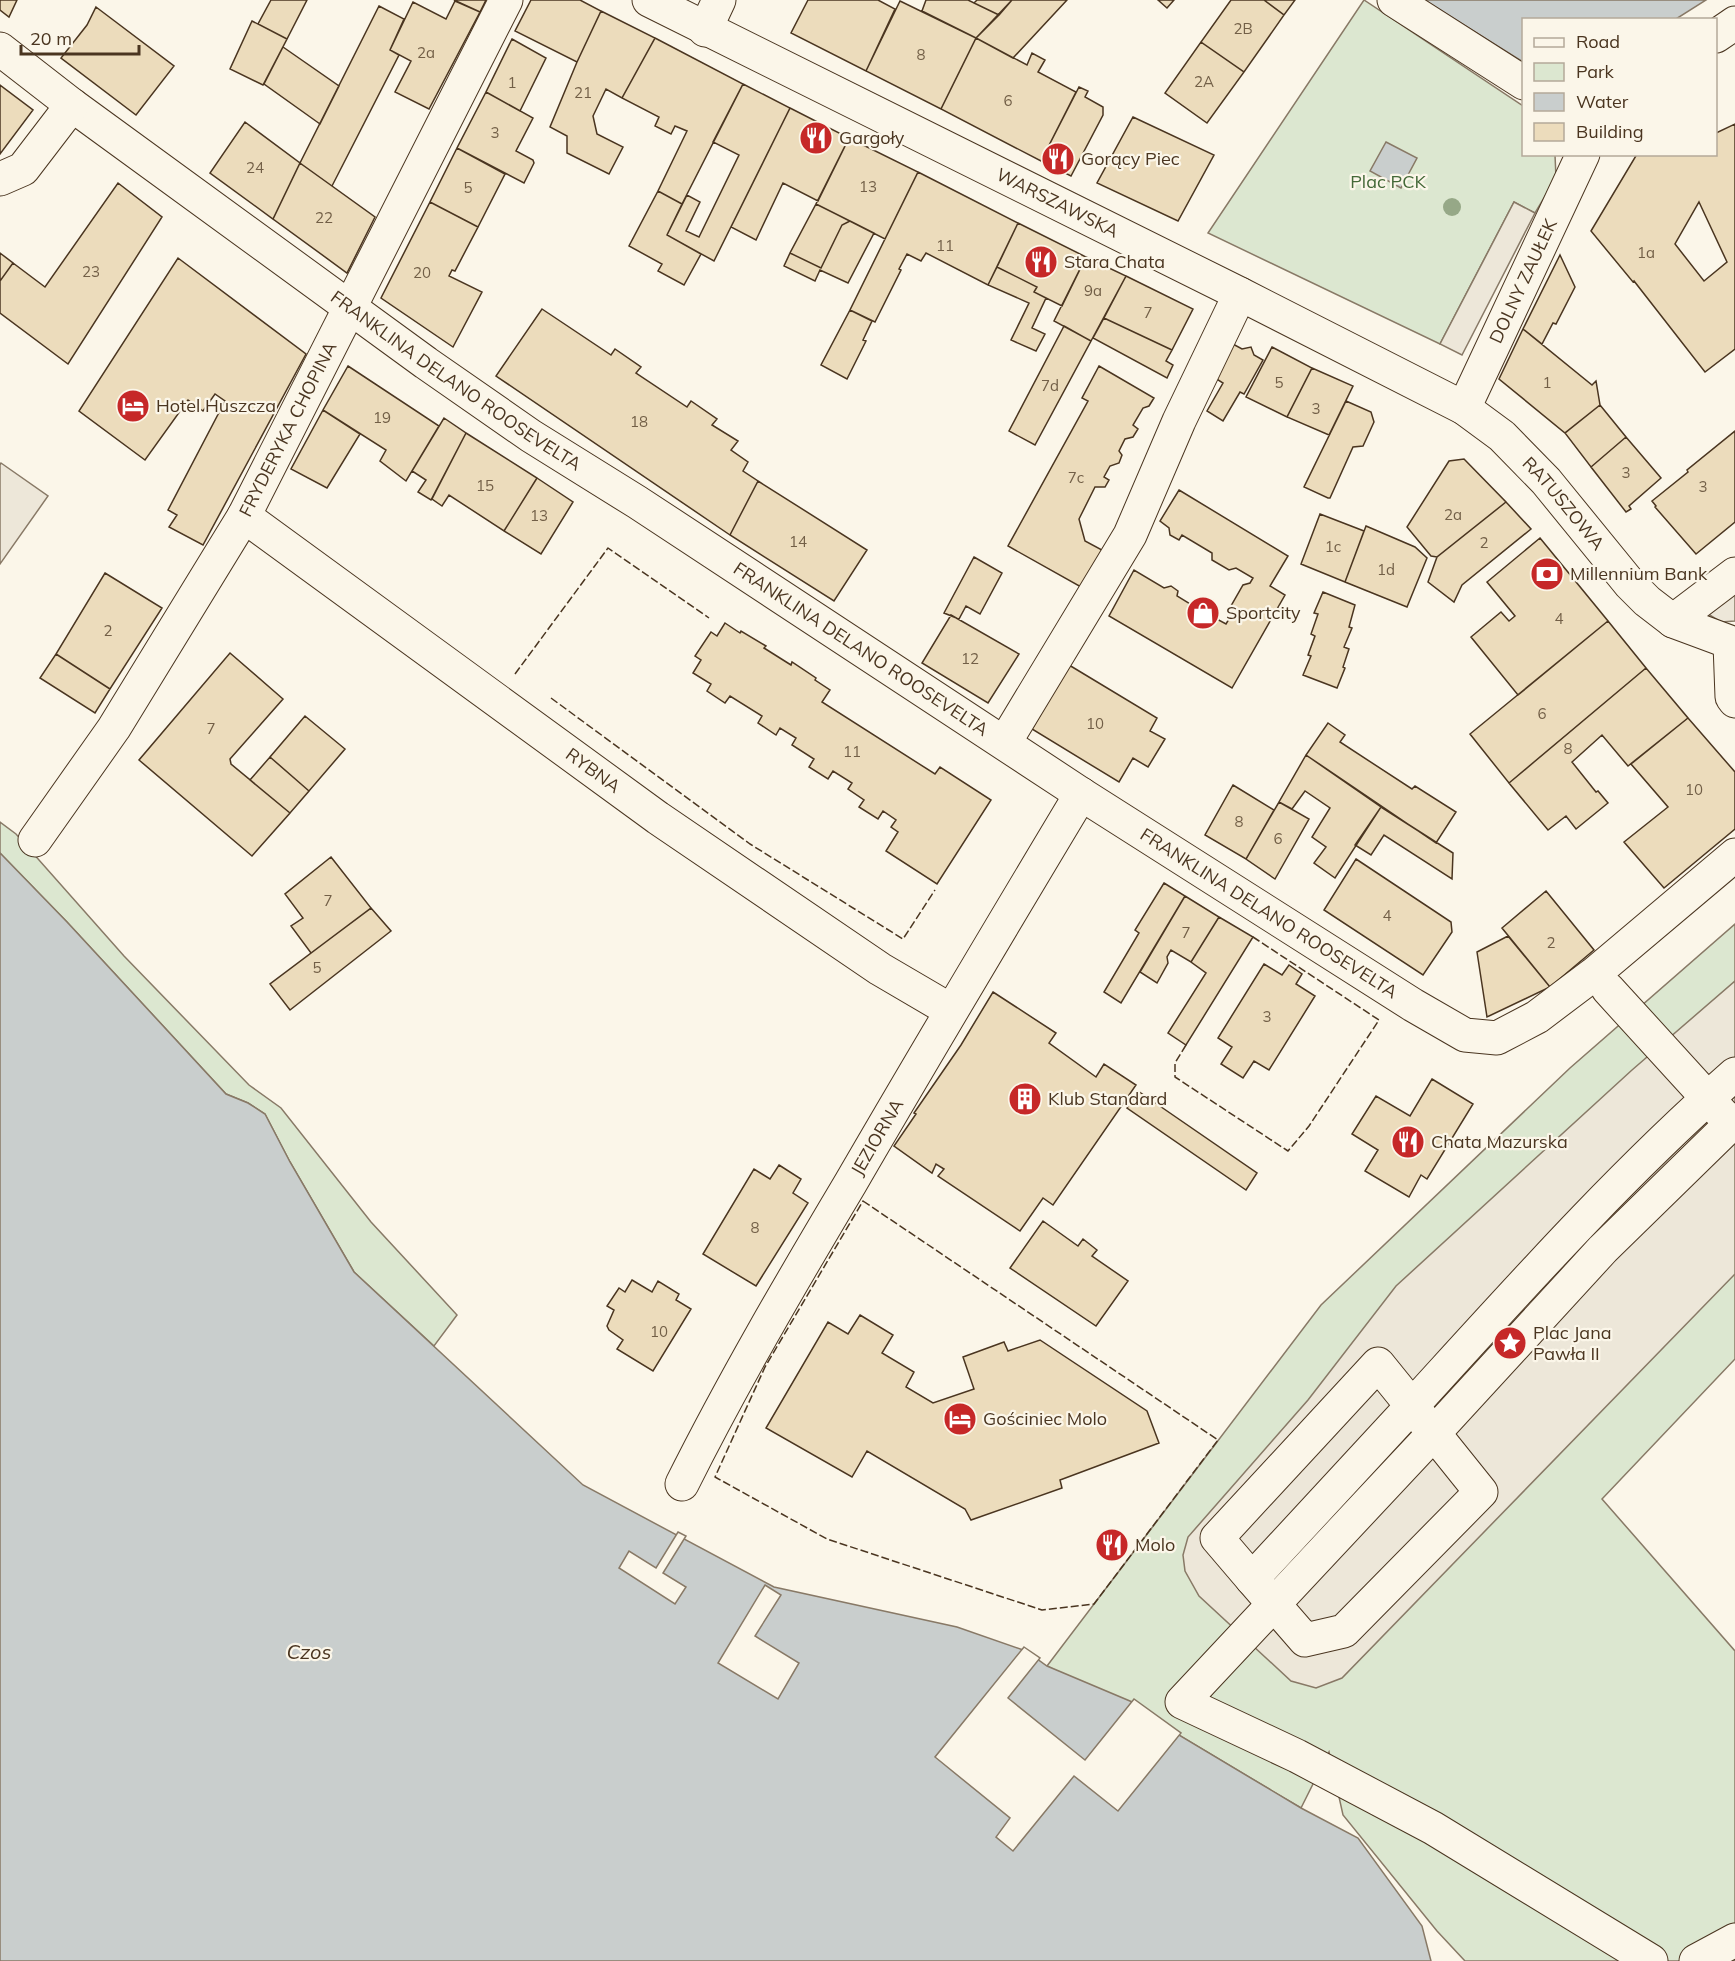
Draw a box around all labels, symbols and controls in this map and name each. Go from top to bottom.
scale bar [21,18,140,56]
legend [1522,18,1717,156]
house number: 2B [1233,19,1253,38]
text: 20 m [30,27,72,50]
text: Road [1576,30,1620,53]
house number: 2a [417,43,435,62]
house number: 8 [916,45,926,64]
text: Park [1576,60,1615,83]
house number: 2A [1194,72,1214,91]
house number: 1 [507,73,517,92]
house number: 21 [574,83,592,102]
text: Water [1576,90,1629,113]
house number: 6 [1003,91,1013,110]
restaurant icon: Gargoły [798,120,834,156]
text: Building [1576,120,1644,143]
house number: 3 [490,123,500,142]
place label: Gargoły [839,126,905,149]
restaurant icon: Gorący Piec [1040,141,1076,177]
place label: Gorący Piec [1081,147,1180,170]
house number: 24 [246,158,264,177]
street label: WARSZAWSKA [992,163,1123,243]
park label: Plac PCK [1350,170,1426,193]
house number: 13 [859,177,877,196]
house number: 5 [463,178,473,197]
house number: 22 [315,208,333,227]
street label: DOLNY ZAUŁEK [1484,215,1562,347]
house number: 11 [936,236,954,255]
house number: 1a [1637,243,1655,262]
restaurant icon: Stara Chata [1023,244,1059,280]
place label: Stara Chata [1064,250,1165,273]
house number: 23 [82,262,100,281]
house number: 20 [413,263,431,282]
house number: 9a [1084,281,1102,300]
street label: FRANKLINA DELANO ROOSEVELTA [326,285,586,476]
house number: 7 [1143,303,1153,322]
street label: FRYDERYKA CHOPINA [234,338,342,520]
house number: 5 [1274,373,1284,392]
house number: 1 [1542,373,1552,392]
house number: 7d [1041,376,1059,395]
hotel icon: Hotel Huszcza [115,388,151,424]
place label: Hotel Huszcza [156,394,276,417]
house number: 3 [1311,399,1321,418]
house number: 19 [373,408,391,427]
house number: 18 [630,412,648,431]
street label: RATUSZOWA [1518,452,1610,555]
house number: 3 [1621,463,1631,482]
house number: 7c [1068,468,1084,487]
house number: 15 [476,476,494,495]
house number: 3 [1698,477,1708,496]
house number: 2a [1444,505,1462,524]
house number: 13 [530,506,548,525]
house number: 14 [789,532,807,551]
house number: 2 [1479,533,1489,552]
house number: 1c [1325,537,1341,556]
bank icon: Millennium Bank [1529,556,1565,592]
street label: FRANKLINA DELANO ROOSEVELTA [729,557,993,741]
house number: 1d [1377,560,1395,579]
place label: Millennium Bank [1570,562,1708,585]
shop icon: Sportcity [1185,595,1221,631]
place label: Sportcity [1226,601,1301,624]
house number: 4 [1554,609,1564,628]
house number: 2 [103,621,113,640]
house number: 12 [961,649,979,668]
house number: 6 [1537,704,1547,723]
house number: 10 [1086,714,1104,733]
house number: 7 [206,719,216,738]
house number: 8 [1563,739,1573,758]
street label: RYBNA [561,742,625,798]
house number: 11 [843,742,861,761]
house number: 10 [1685,780,1703,799]
house number: 8 [1234,812,1244,831]
street label: FRANKLINA DELANO ROOSEVELTA [1136,823,1402,1003]
house number: 6 [1273,829,1283,848]
house number: 7 [323,891,333,910]
house number: 4 [1382,906,1392,925]
house number: 7 [1181,923,1191,942]
house number: 2 [1546,933,1556,952]
house number: 5 [312,958,322,977]
house number: 3 [1262,1007,1272,1026]
building icon: Klub Standard [1007,1081,1043,1117]
place label: Klub Standard [1048,1087,1167,1110]
street label: JEZIORNA [845,1094,908,1179]
restaurant icon: Chata Mazurska [1390,1124,1426,1160]
place label: Chata Mazurska [1431,1130,1568,1153]
house number: 8 [750,1218,760,1237]
place label: Plac Jana Pawła II [1533,1321,1611,1365]
house number: 10 [650,1322,668,1341]
place icon: Plac Jana Pawła II [1492,1325,1528,1361]
hotel icon: Gościniec Molo [942,1401,978,1437]
place label: Gościniec Molo [983,1407,1107,1430]
restaurant icon: Molo [1094,1527,1130,1563]
place label: Molo [1135,1533,1175,1556]
water label: Czos [287,1639,332,1664]

